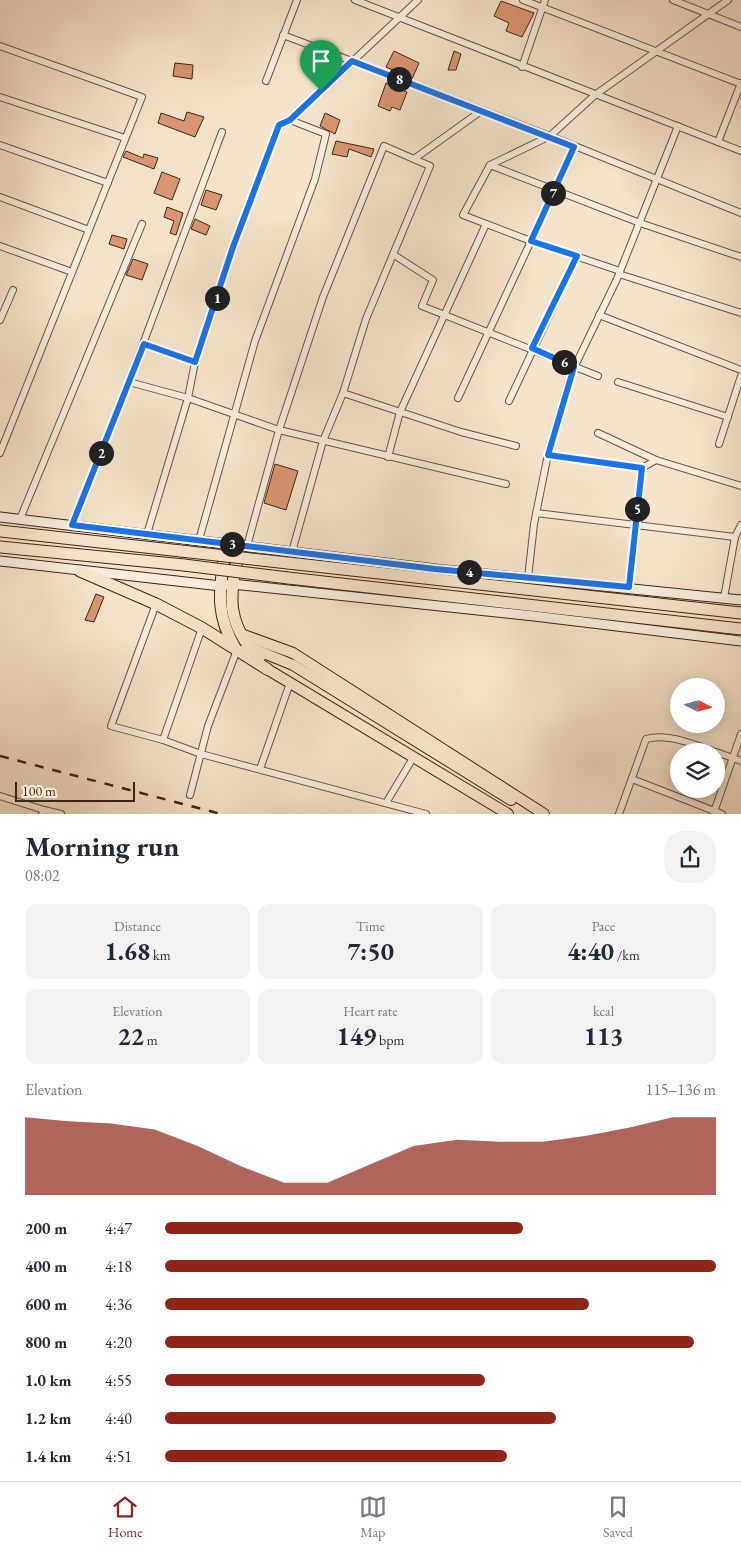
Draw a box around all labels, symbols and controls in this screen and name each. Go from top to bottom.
pin [300,40,342,91]
icon: arrive [307,47,335,75]
pin: 8 [386,66,412,92]
text: 8 [396,70,403,88]
pin: 7 [540,180,566,206]
text: 7 [550,184,557,202]
pin: 1 [204,286,230,310]
text: 1 [214,289,221,307]
pin: 6 [552,350,576,374]
text: 6 [561,353,568,371]
pin: 2 [88,440,114,466]
text: 2 [98,444,105,462]
pin: 5 [624,496,650,522]
text: 5 [634,500,641,518]
pin: 3 [220,532,244,556]
text: 3 [229,535,236,553]
pin: 4 [456,560,482,584]
text: 4 [466,563,473,581]
north arrow [670,678,725,732]
map controls [670,678,725,798]
button: layers [670,743,725,798]
scale bar [15,778,135,802]
text: 100 m [22,782,56,800]
text: Morning run [25,828,179,864]
button: share [664,831,716,883]
text: 08:02 [25,865,60,886]
text: Distance [114,917,161,935]
text: Time [356,917,385,935]
text: Pace [592,917,615,935]
text: 1.68 [104,935,150,967]
text: 7:50 [347,935,394,967]
text: 4:40 [567,935,614,967]
text: km [150,946,171,964]
text: /km [614,946,640,964]
text: Elevation [112,1002,163,1020]
text: Heart rate [343,1002,398,1020]
text: kcal [593,1002,614,1020]
text: 22 [117,1020,144,1052]
text: 149 [337,1020,376,1052]
text: 113 [584,1020,623,1052]
text: m [144,1031,158,1049]
text: bpm [376,1031,404,1049]
text: Elevation [25,1079,83,1100]
text: 115–136 m [645,1079,716,1100]
text: 200 m [25,1218,67,1239]
text: 4:47 [105,1218,132,1239]
text: 400 m [25,1256,67,1277]
text: 4:18 [105,1256,132,1277]
text: 600 m [25,1294,67,1315]
text: 4:36 [105,1294,132,1315]
text: 800 m [25,1332,67,1353]
text: 4:20 [105,1332,132,1353]
text: 1.0 km [25,1370,71,1391]
text: 4:55 [105,1370,132,1391]
text: 1.2 km [25,1408,71,1429]
text: 4:40 [105,1408,132,1429]
text: 1.4 km [25,1446,71,1467]
text: 4:51 [105,1446,132,1467]
tab: Home [108,1493,143,1541]
tab: Map [359,1493,387,1541]
tab: Saved [603,1493,633,1541]

